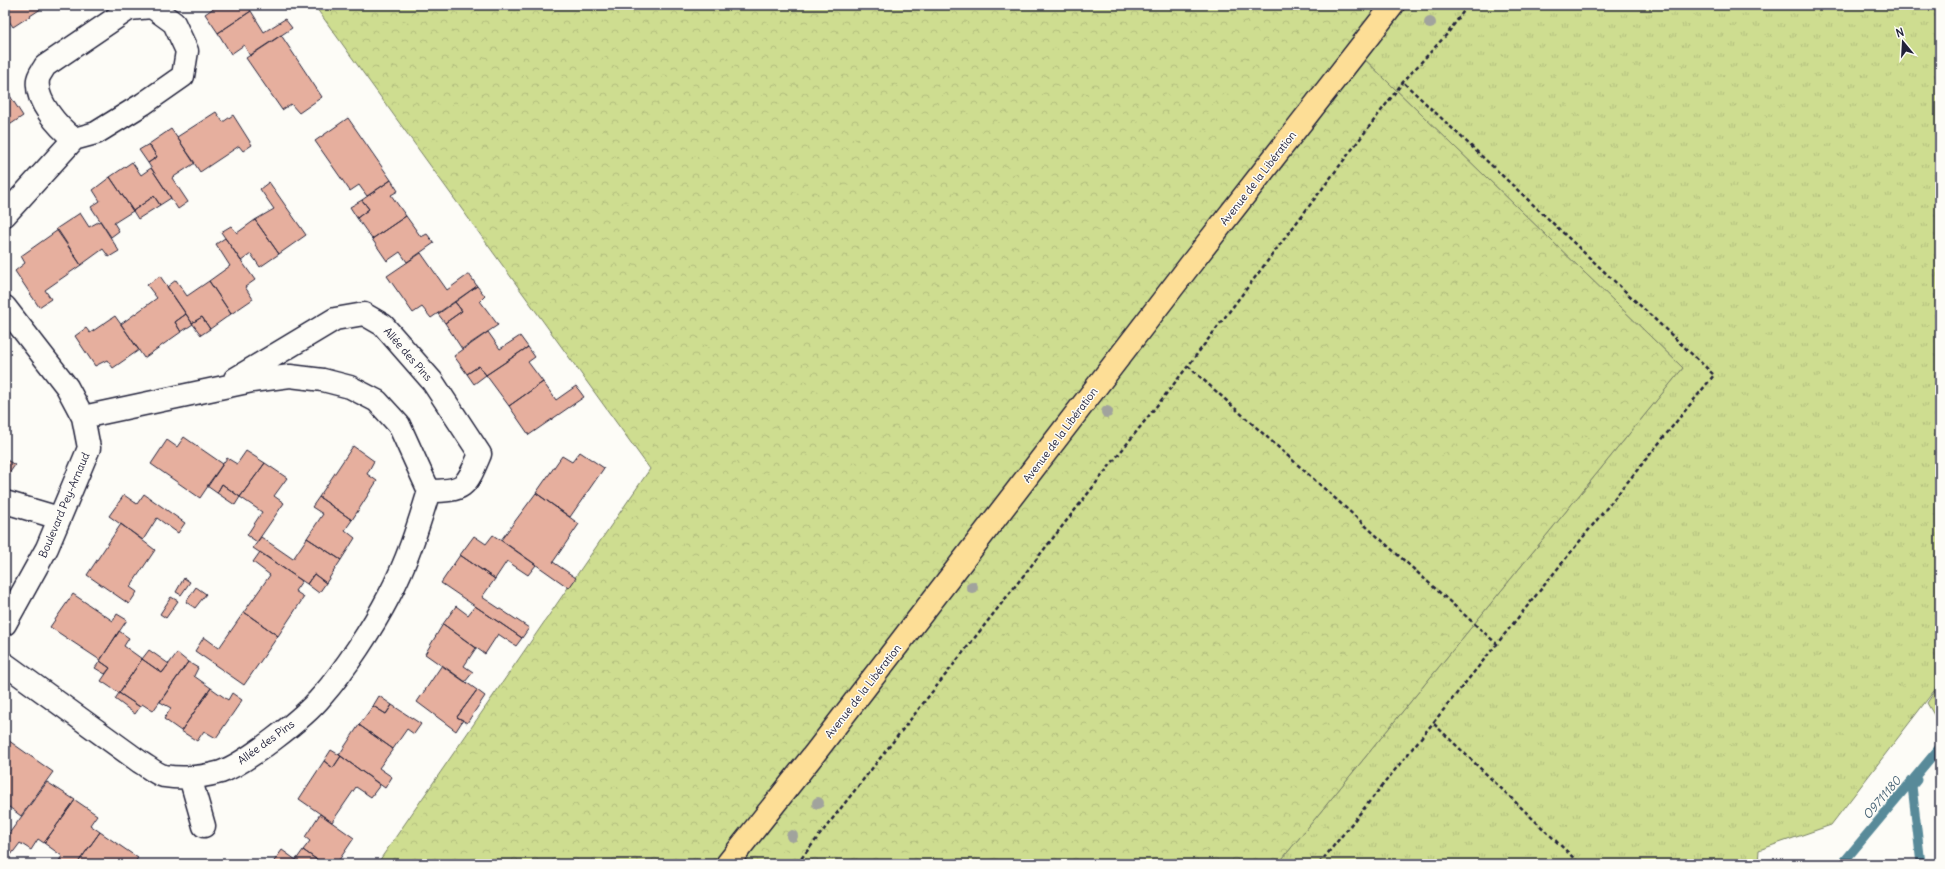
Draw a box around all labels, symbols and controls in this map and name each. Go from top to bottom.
north arrow [1883,22,1923,62]
text: N [1894,25,1906,40]
street label: Avenue de la Libération [1217,128,1299,228]
street label: Allée des Pins [381,324,435,384]
street label: Avenue de la Libération [1020,385,1100,485]
street label: Boulevard Pey-Arnaud [35,450,93,560]
street label: Avenue de la Libération [822,641,904,741]
street label: Allée des Pins [235,717,297,767]
water label: O9711180 [1859,772,1905,822]

